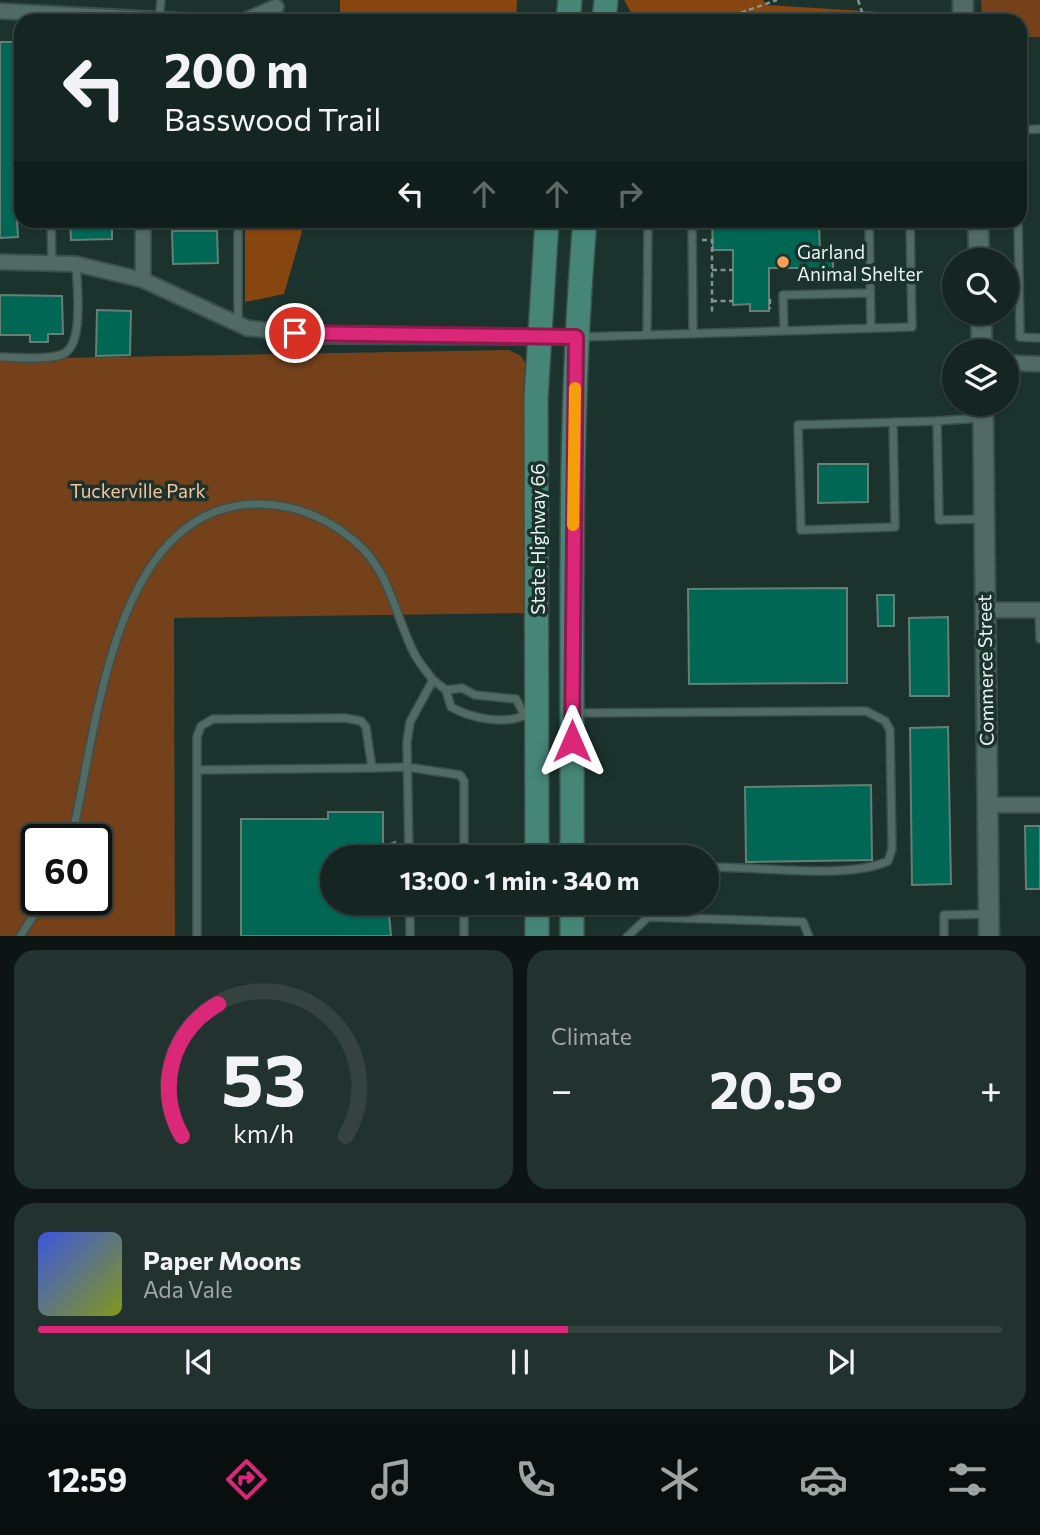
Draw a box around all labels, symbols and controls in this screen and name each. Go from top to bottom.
text: 200 m [164,38,309,98]
icon: left [49,42,140,133]
text: Basswood Trail [164,98,381,138]
icon: left [392,175,430,213]
icon: ahead [465,175,503,213]
icon: ahead [538,175,576,213]
icon: right [611,175,649,213]
place label: Garland Animal Shelter [797,240,923,285]
map controls [942,248,1019,416]
button: search [942,248,1019,325]
marker: Garland Animal Shelter [775,254,791,270]
pin [265,303,325,363]
icon: arrive [276,314,314,352]
button: layers [942,339,1019,416]
street label: State Highway 66 [526,463,549,615]
park label: Tuckerville Park [70,479,206,502]
street label: Commerce Street [972,594,998,746]
position arrow [535,704,609,778]
speed limit sign: 60 [21,824,112,915]
text: 13:00 · 1 min · 340 m [400,864,639,895]
text: Climate [551,1022,632,1050]
text: 53 [221,1032,306,1121]
text: 20.5° [709,1056,843,1120]
text: − [551,1065,573,1112]
text: + [980,1065,1002,1112]
text: km/h [233,1117,294,1147]
text: Paper Moons [143,1244,301,1275]
text: Ada Vale [143,1275,233,1303]
icon: previous [180,1343,218,1381]
icon: pause [501,1343,539,1381]
icon: next [822,1343,860,1381]
icon: directions [222,1455,271,1504]
icon: music [367,1455,416,1504]
icon: phone [511,1455,560,1504]
icon: climate [655,1455,704,1504]
icon: car [799,1455,848,1504]
icon: filters [943,1455,992,1504]
text: 12:59 [48,1459,127,1499]

